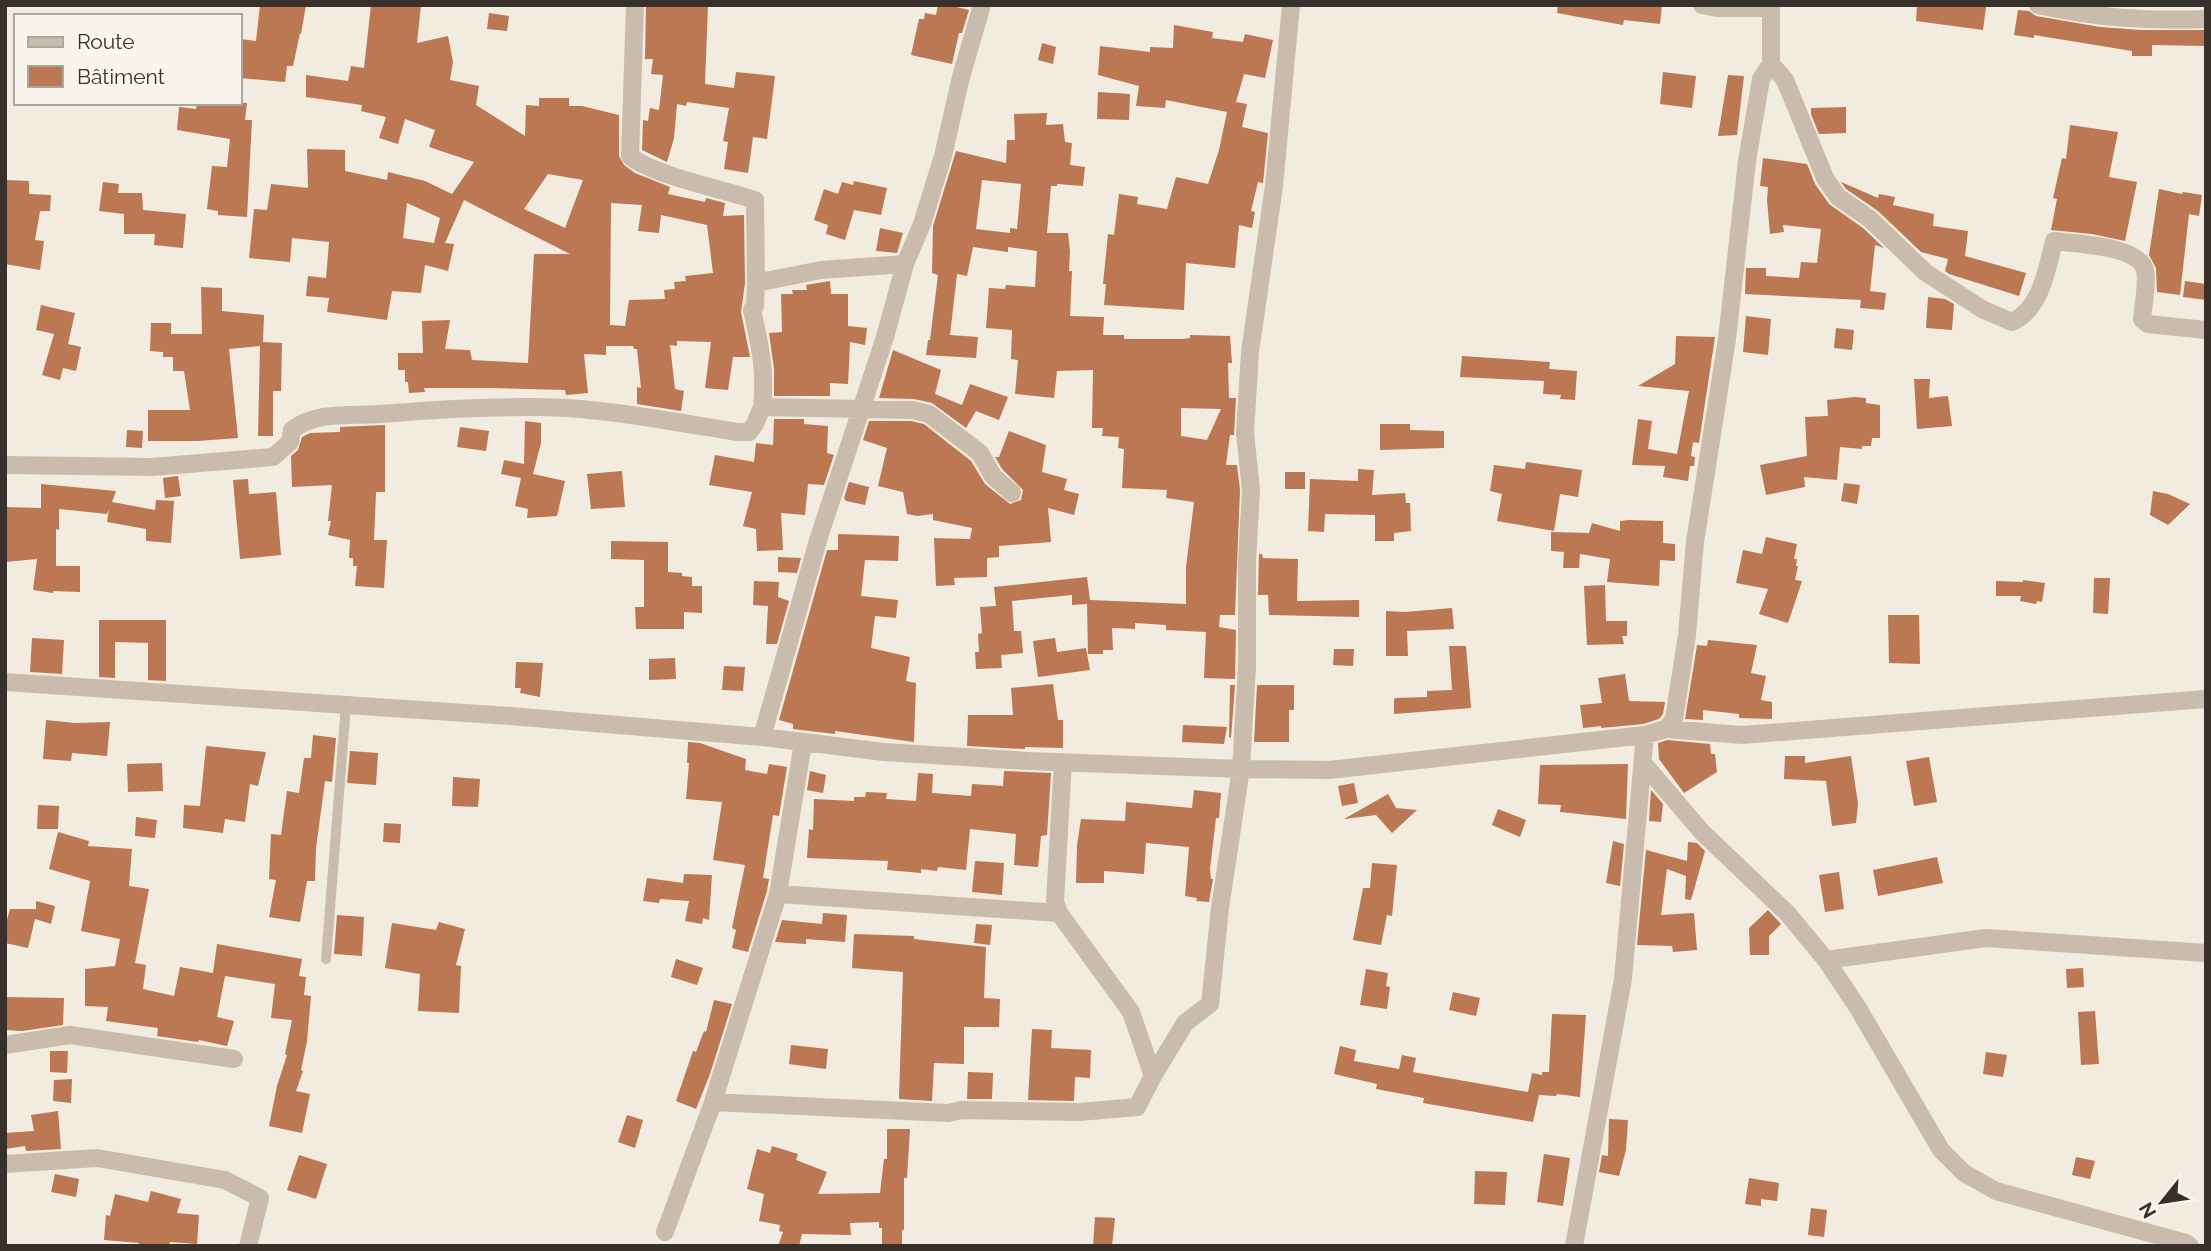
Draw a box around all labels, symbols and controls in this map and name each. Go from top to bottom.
legend [14,14,242,105]
text: Route [77,29,135,54]
text: Bâtiment [77,64,165,89]
north arrow [2127,1167,2197,1237]
text: N [2134,1199,2160,1222]

